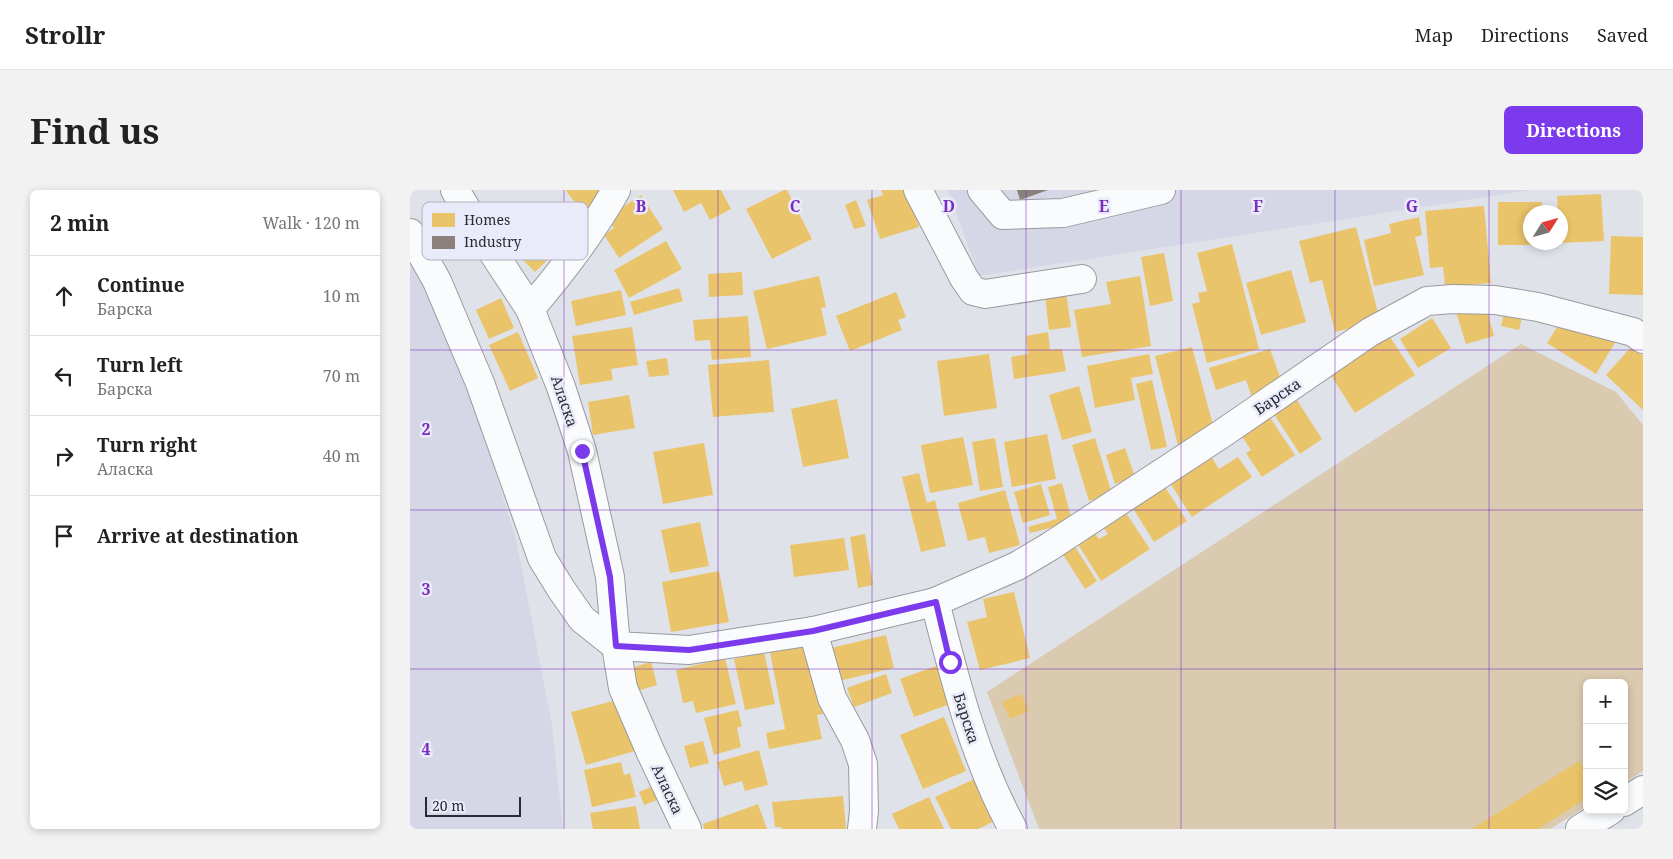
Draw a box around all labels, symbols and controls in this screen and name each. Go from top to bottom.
text: Strollr [25,18,105,51]
text: Map [1415,23,1453,47]
text: Directions [1481,23,1569,47]
text: Saved [1597,23,1648,47]
button: Directions [1504,106,1643,154]
text: Find us [30,107,159,154]
text: B [636,195,647,217]
text: C [790,195,801,217]
text: D [943,195,955,217]
text: E [1099,195,1109,217]
text: F [1253,195,1263,217]
text: G [1406,195,1418,217]
legend [422,202,588,260]
north arrow [1523,205,1568,250]
text: 2 min [50,209,109,237]
text: Homes [464,210,510,229]
text: Walk · 120 m [263,212,360,234]
text: Industry [464,232,521,251]
text: Continue [97,272,185,298]
icon: ahead [50,282,78,310]
text: 10 m [323,285,360,307]
text: Барска [97,298,153,320]
text: Turn left [97,352,183,378]
icon: left [50,362,78,390]
text: 70 m [323,365,360,387]
street label: Аласка [547,373,583,429]
street label: Барска [1250,373,1304,419]
text: Барска [97,378,153,400]
text: 2 [421,418,431,440]
text: Turn right [97,432,197,458]
route end [571,440,594,463]
icon: right [50,442,78,470]
text: 40 m [323,445,360,467]
text: Аласка [97,458,154,480]
icon: arrive [50,522,78,550]
text: Arrive at destination [97,523,299,549]
text: 3 [421,578,431,600]
route start [939,651,962,674]
map controls [1583,679,1628,814]
button: + [1583,679,1628,724]
street label: Барска [949,690,985,746]
button: − [1583,724,1628,769]
text: 4 [421,738,431,760]
street label: Аласка [648,761,688,817]
button: layers [1583,769,1628,814]
scale bar [425,794,521,817]
text: 20 m [432,796,465,815]

